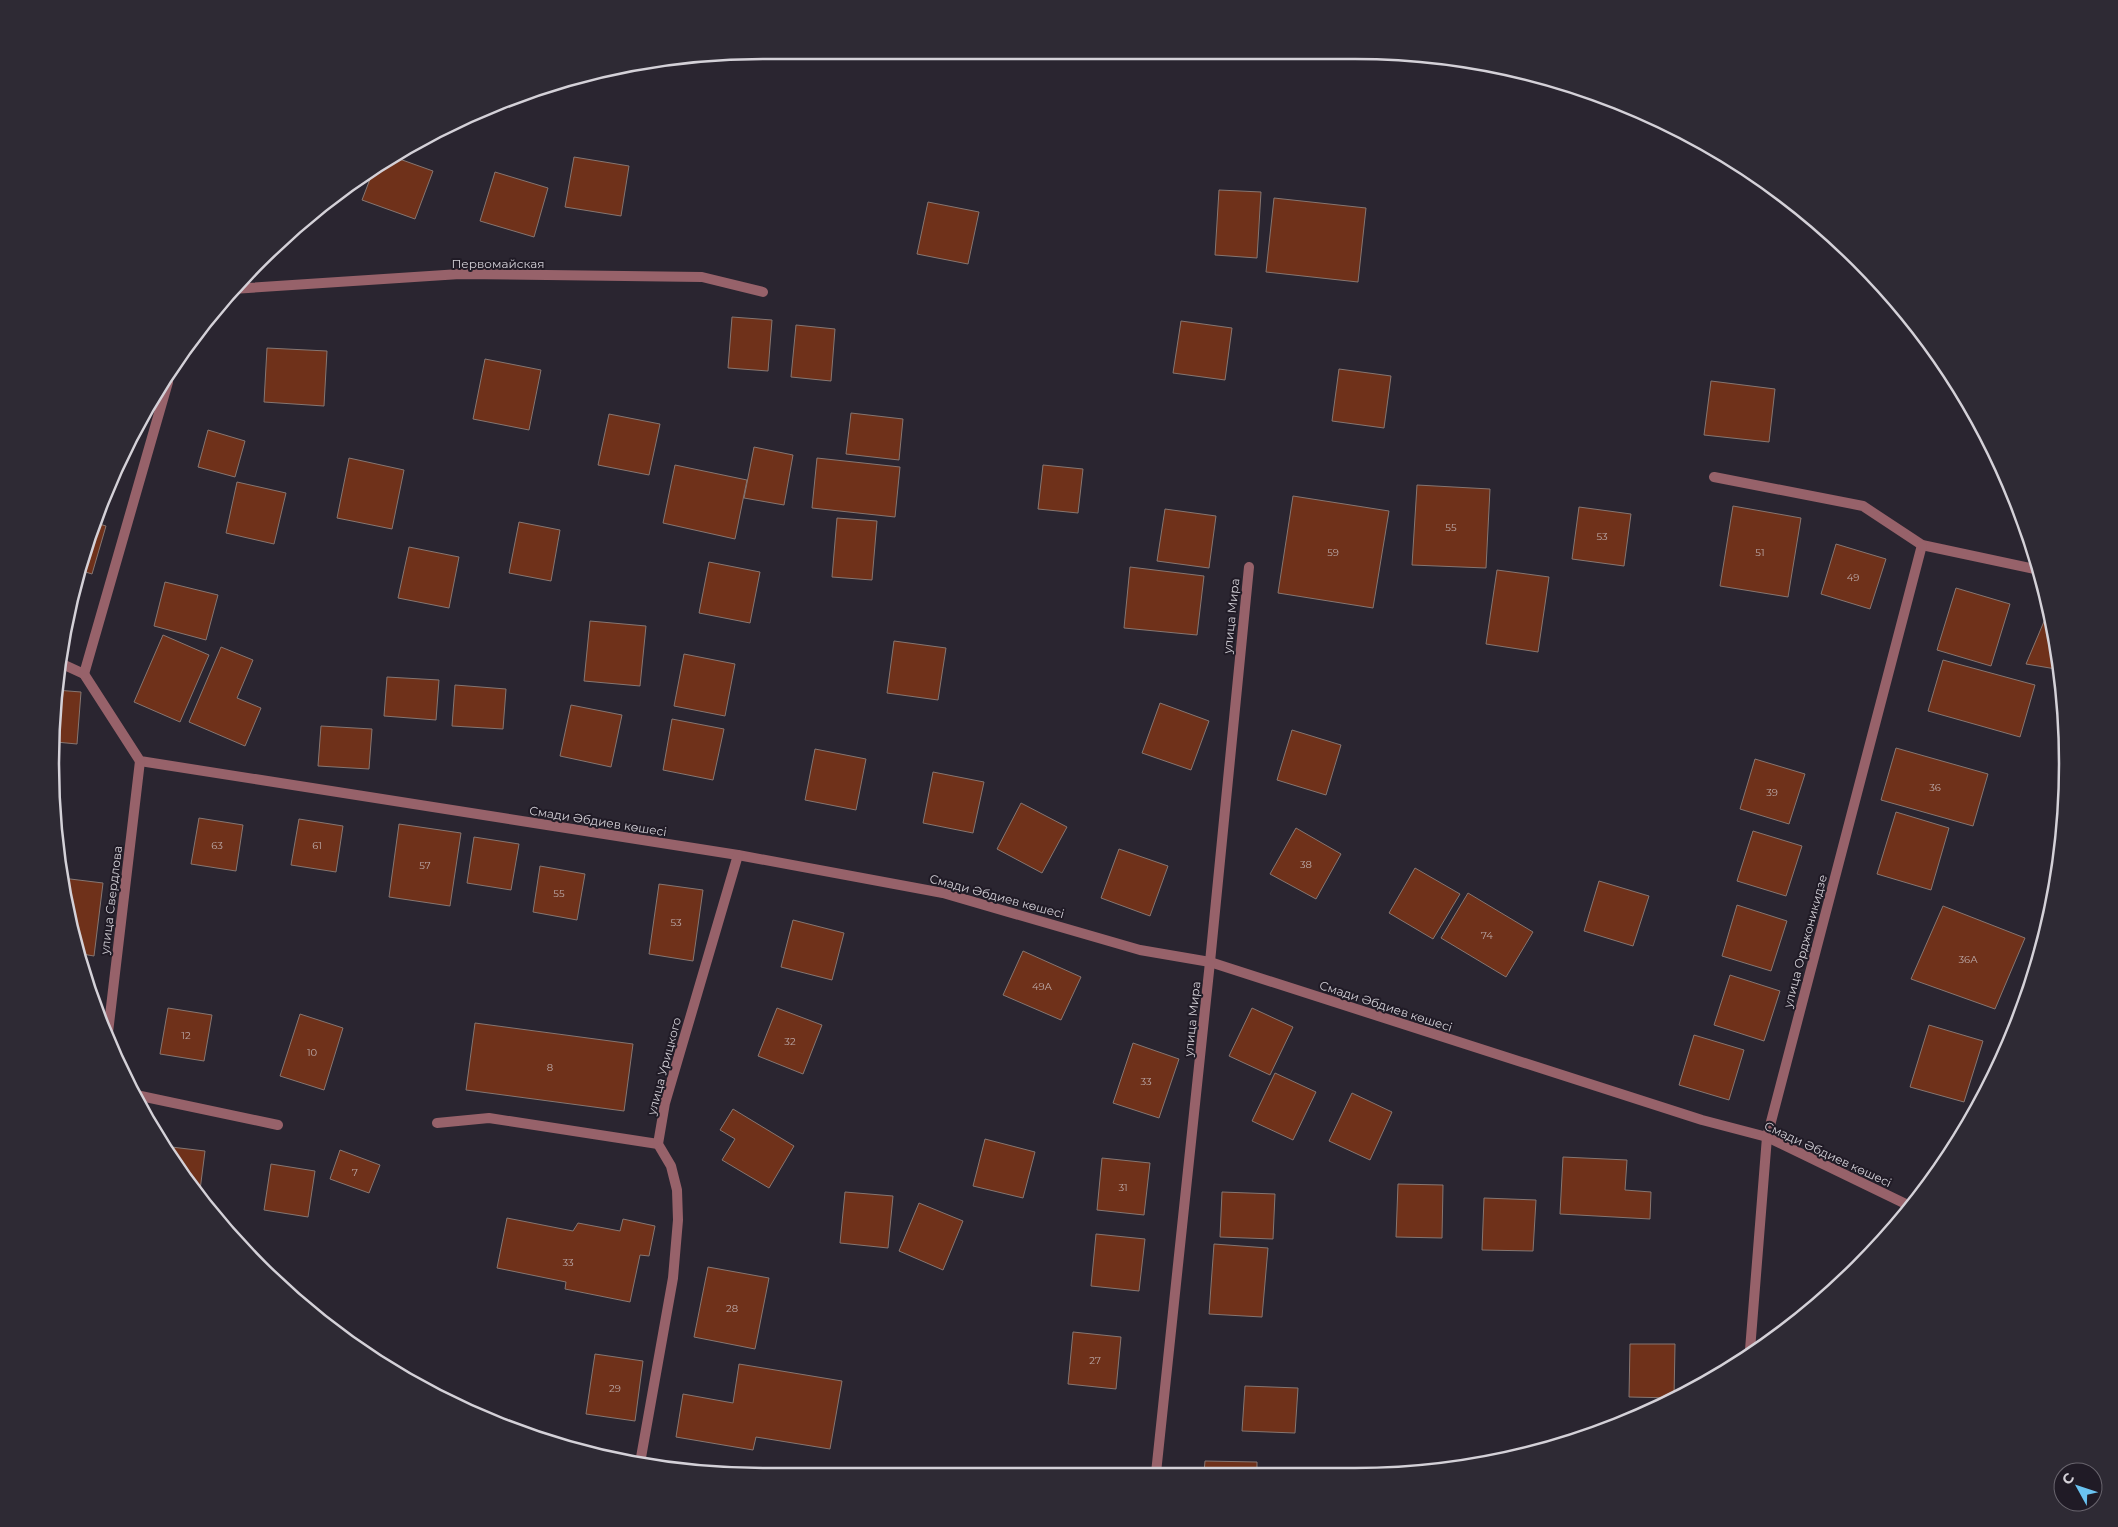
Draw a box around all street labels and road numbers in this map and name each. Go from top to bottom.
street label: Первомайская [451,256,545,271]
street label: улица Мира [1219,578,1242,655]
street label: Смади Әбдиев көшесі [528,803,668,839]
street label: улица Свердлова [97,845,125,956]
street label: Смади Әбдиев көшесі [928,871,1066,921]
street label: улица Орджоникидзе [1780,873,1830,1010]
street label: Смади Әбдиев көшесі [1318,977,1454,1035]
street label: улица Мира [1180,981,1203,1058]
street label: улица Урицкого [643,1015,684,1117]
street label: Смади Әбдиев көшесі [1762,1118,1894,1190]

